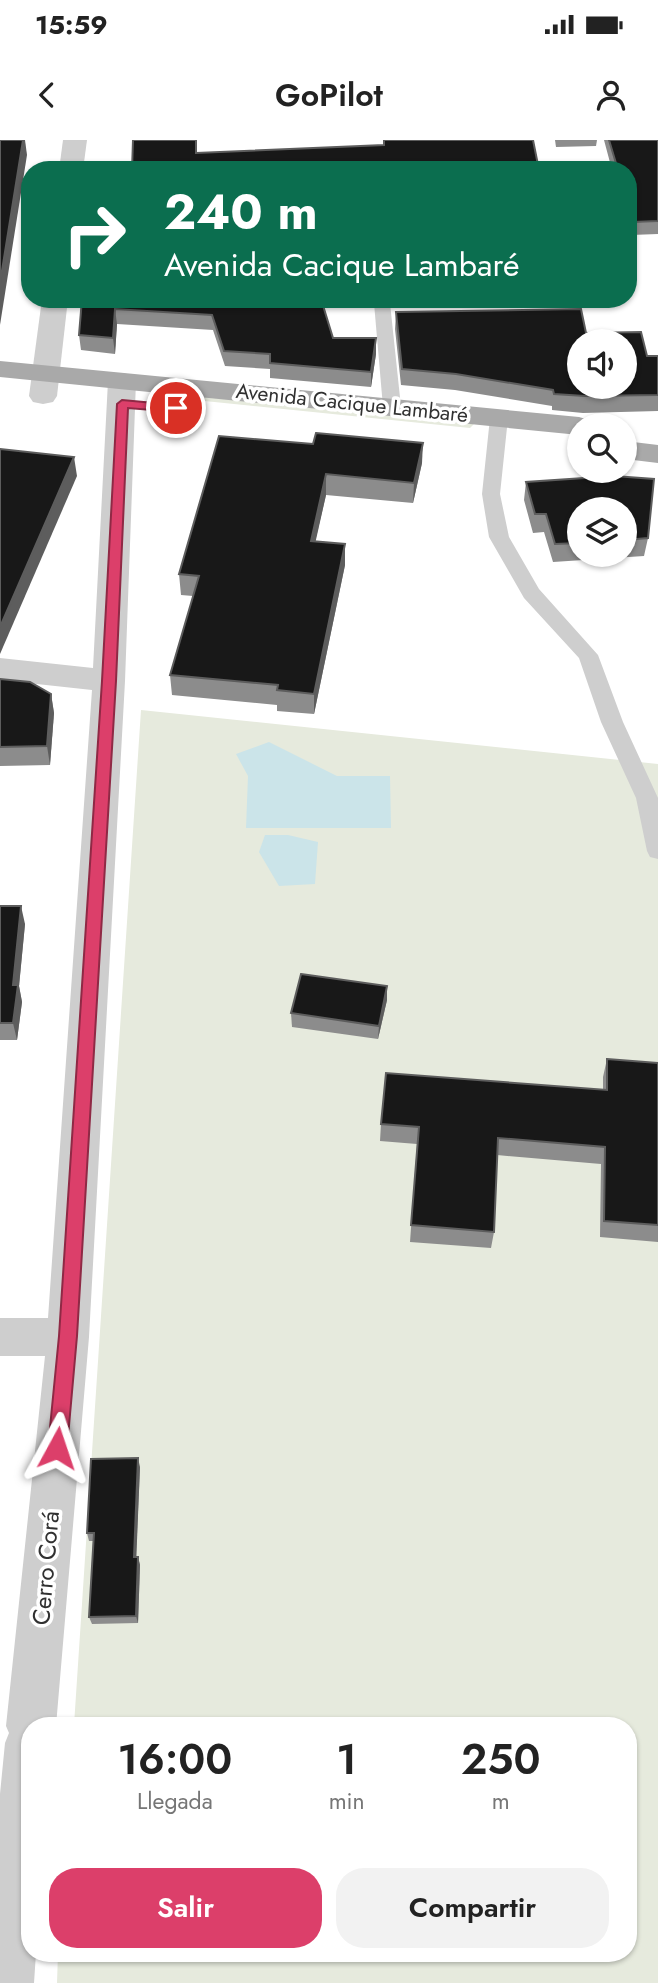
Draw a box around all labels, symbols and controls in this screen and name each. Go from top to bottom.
text: 15:59 [35,6,108,44]
text: GoPilot [275,72,383,118]
icon: back [28,76,66,114]
icon: person [592,76,630,114]
text: 240 m [164,177,318,247]
icon: right [49,189,140,280]
text: Avenida Cacique Lambaré [164,242,519,288]
map controls [567,329,637,567]
button: sound [567,329,637,399]
street label: Avenida Cacique Lambaré [234,376,470,430]
pin [146,378,206,438]
icon: arrive [157,389,195,427]
button: search [567,413,637,483]
button: layers [567,497,637,567]
position arrow [20,1411,94,1485]
street label: Cerro Corá [23,1509,68,1627]
text: 16:00 [117,1729,232,1790]
text: 1 [336,1729,357,1790]
text: 250 [461,1729,541,1790]
text: Llegada [137,1784,213,1818]
text: min [329,1784,365,1818]
text: m [492,1784,510,1818]
button: Salir [49,1868,322,1948]
button: Compartir [336,1868,609,1948]

